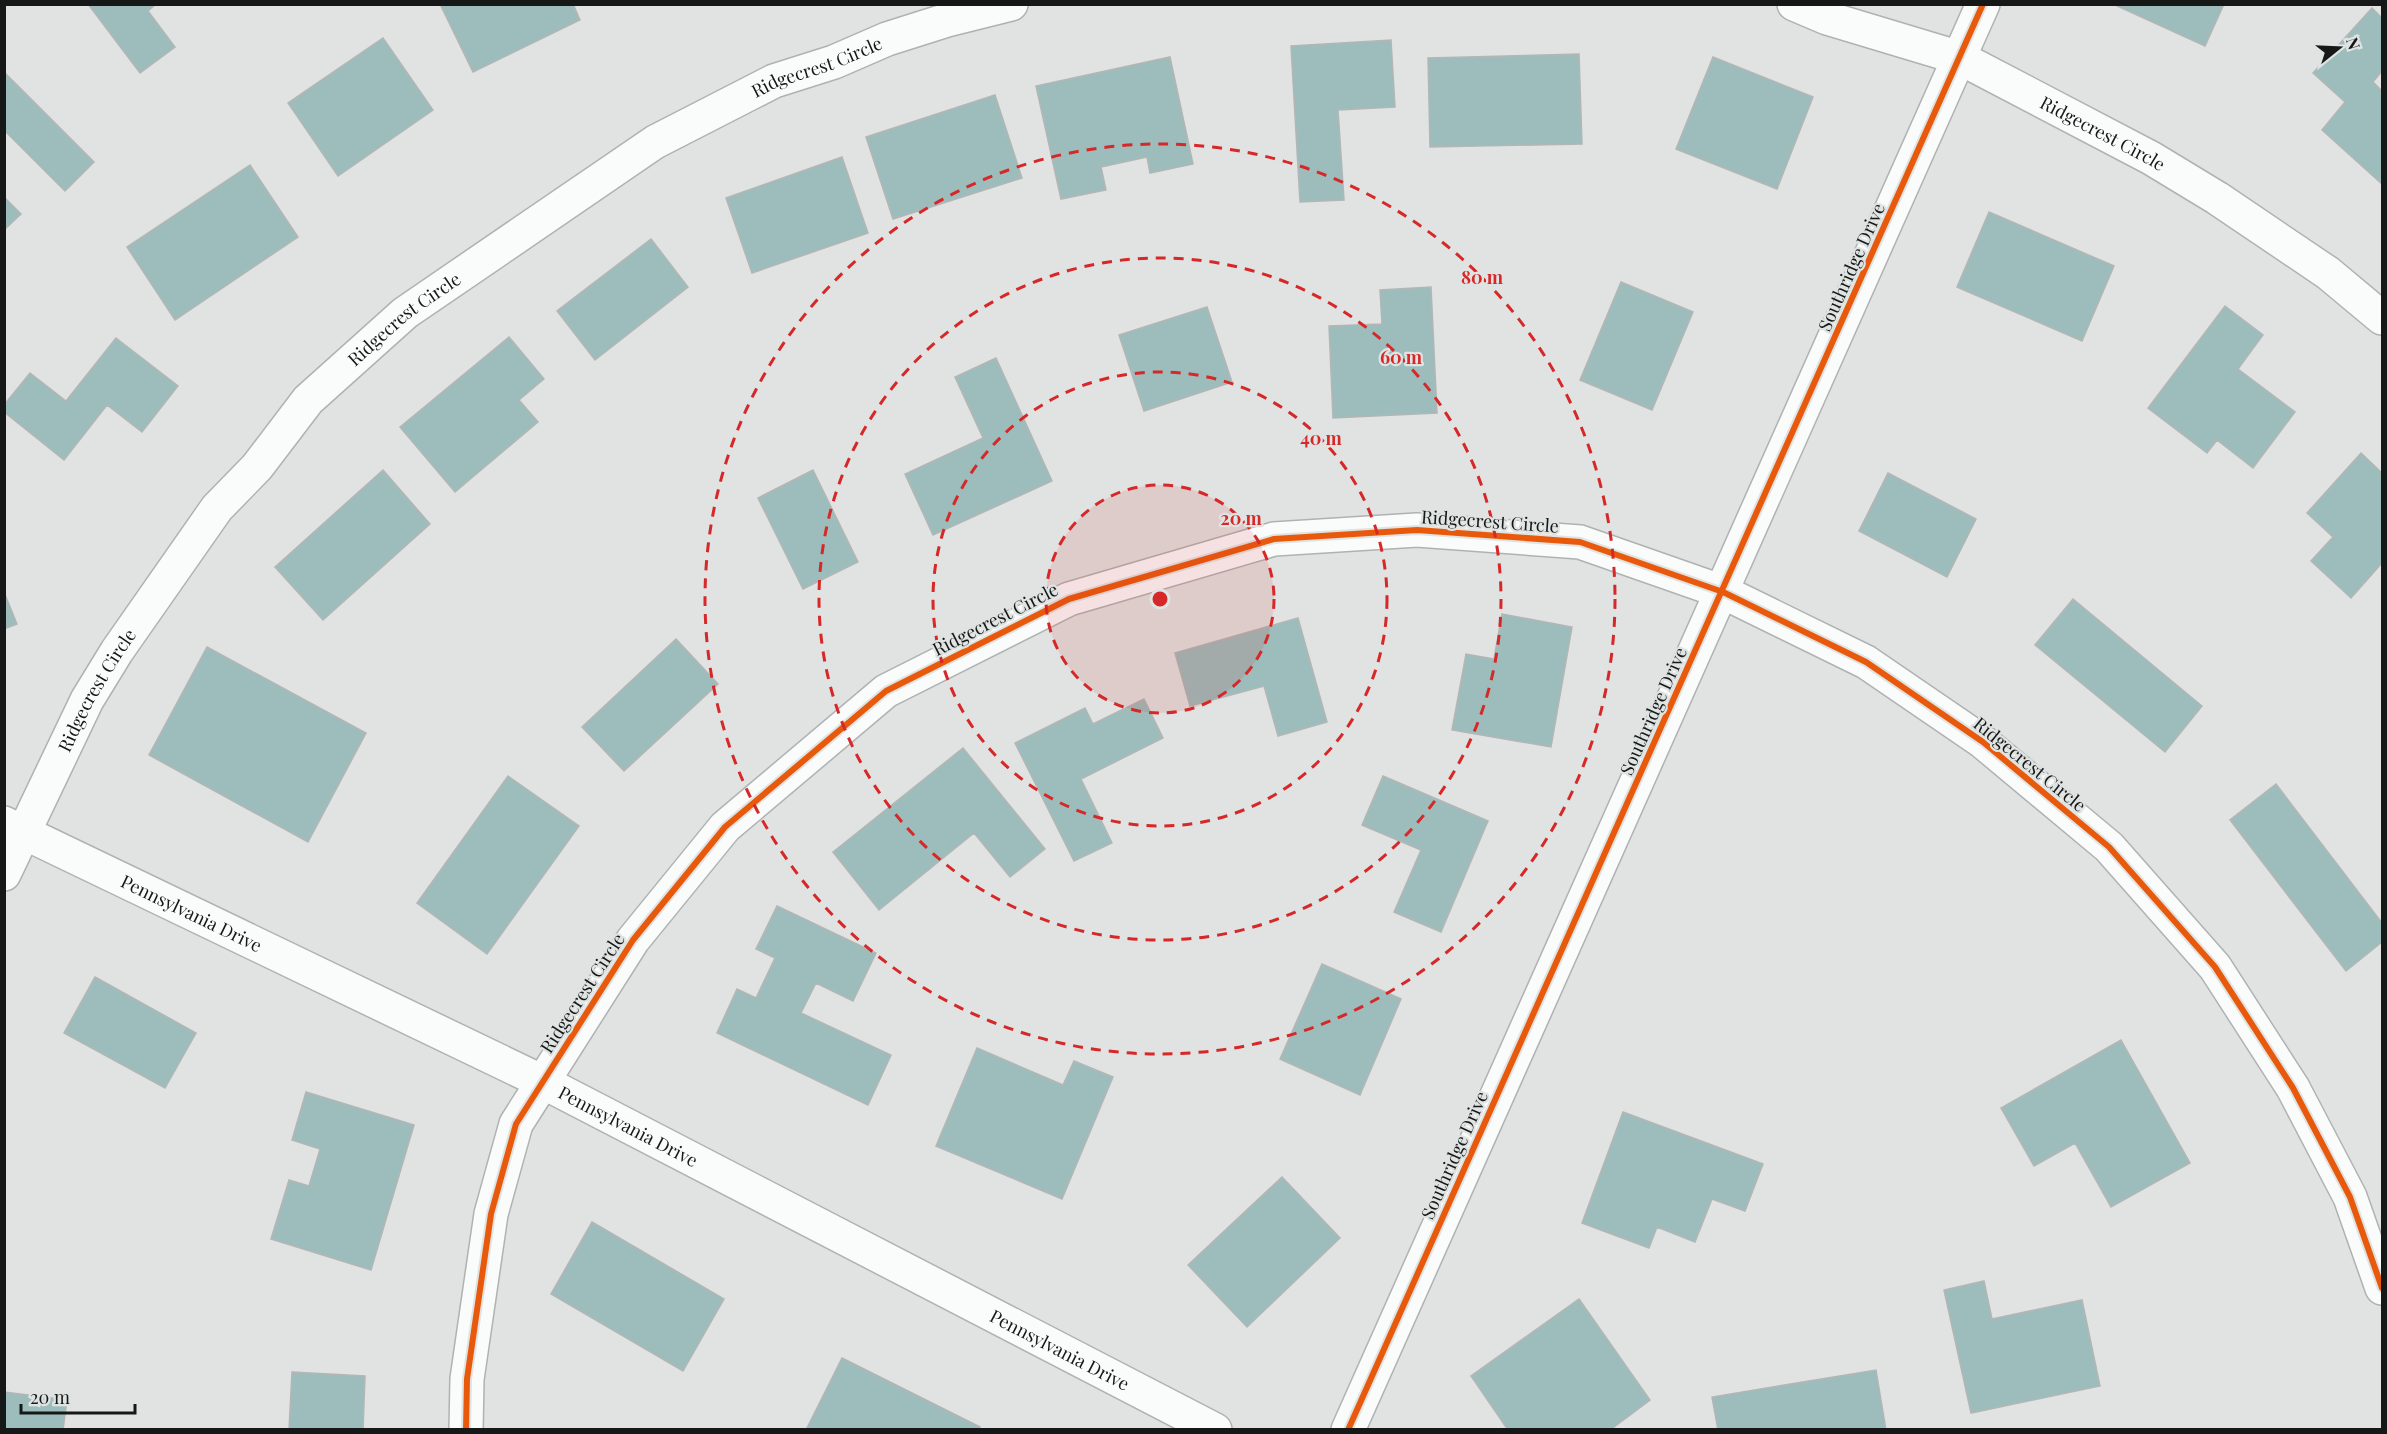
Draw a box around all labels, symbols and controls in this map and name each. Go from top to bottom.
north arrow [2309,18,2369,78]
street label: Ridgecrest Circle [747,31,886,103]
text: N [2342,34,2366,52]
street label: Ridgecrest Circle [2036,90,2170,176]
street label: Southridge Drive [1812,199,1890,335]
text: 80 m [1461,265,1504,289]
street label: Ridgecrest Circle [342,267,465,371]
text: 60 m [1380,345,1423,369]
text: 40 m [1300,426,1343,450]
street label: Ridgecrest Circle [1420,504,1560,538]
text: 20 m [1220,506,1262,530]
street label: Ridgecrest Circle [928,577,1062,661]
centre of rings [1150,589,1170,609]
street label: Ridgecrest Circle [52,624,141,756]
street label: Southridge Drive [1614,643,1692,779]
street label: Ridgecrest Circle [1969,711,2091,817]
street label: Pennsylvania Drive [117,869,266,957]
street label: Ridgecrest Circle [534,929,630,1057]
street label: Pennsylvania Drive [554,1080,702,1172]
street label: Southridge Drive [1415,1087,1493,1223]
street label: Pennsylvania Drive [986,1304,1134,1396]
scale bar [21,1377,135,1415]
text: 20 m [30,1385,70,1409]

